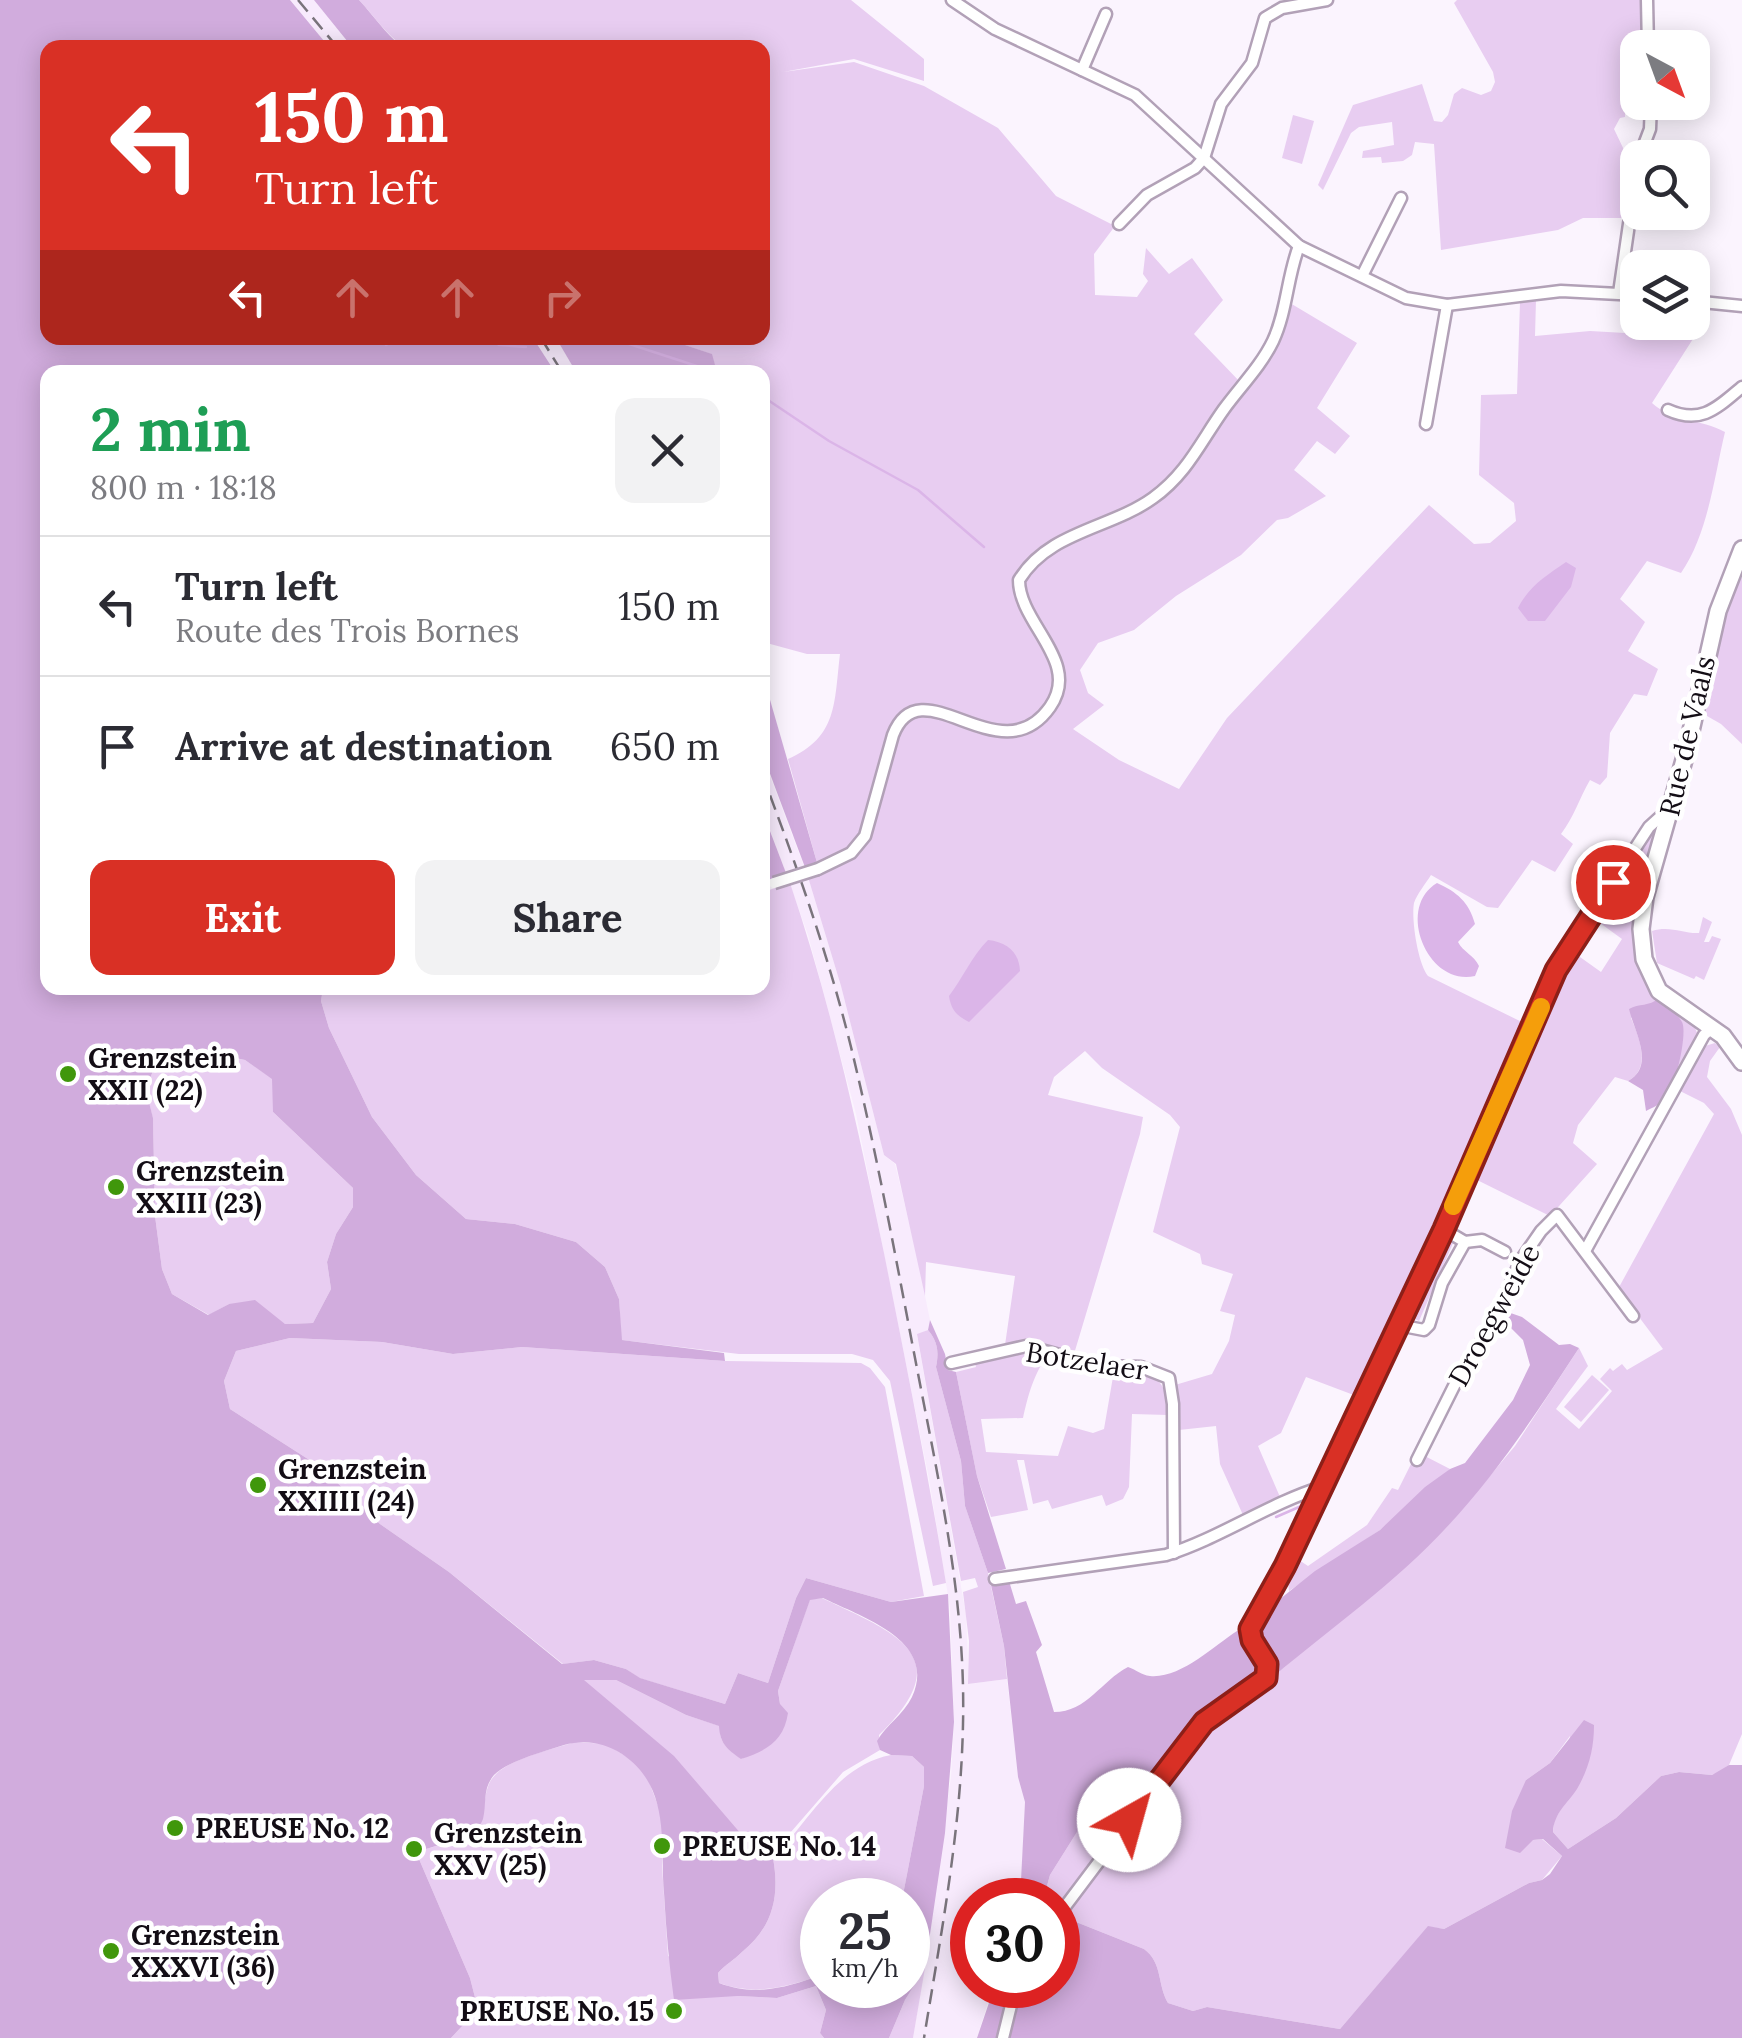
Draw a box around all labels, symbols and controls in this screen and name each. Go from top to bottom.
north arrow [1620,30,1710,120]
map controls [1620,30,1710,340]
text: 150 m [255,72,449,161]
icon: left [90,80,220,210]
button: search [1620,140,1710,230]
text: Turn left [255,159,438,216]
button: layers [1620,250,1710,340]
icon: left [220,270,275,325]
icon: ahead [325,270,380,325]
icon: ahead [430,270,485,325]
icon: right [535,270,590,325]
text: 2 min [90,391,251,467]
button: close [615,398,720,503]
text: 800 m · 18:18 [90,467,277,508]
text: Turn left [175,562,338,610]
icon: left [90,579,145,634]
text: 150 m [618,582,720,630]
text: Route des Trois Bornes [175,610,519,651]
street label: Rue de Vaals [1651,652,1723,820]
icon: arrive [90,719,145,774]
text: Arrive at destination [175,722,552,770]
text: 650 m [610,722,720,770]
pin [1571,840,1656,925]
icon: arrive [1586,855,1641,910]
button: Exit [90,860,395,975]
button: Share [415,860,720,975]
place label: Grenzstein XXII (22) [88,1040,237,1108]
marker: Grenzstein XXII (22) [57,1063,79,1085]
place label: Grenzstein XXIII (23) [136,1153,285,1221]
marker: Grenzstein XXIII (23) [105,1176,127,1198]
street label: Droegweide [1440,1238,1548,1392]
street label: Botzelaer [1023,1334,1151,1388]
place label: Grenzstein XXIIII (24) [278,1451,427,1519]
marker: Grenzstein XXIIII (24) [247,1474,269,1496]
position arrow [1077,1768,1181,1872]
place label: PREUSE No. 12 [195,1810,389,1846]
place label: Grenzstein XXV (25) [434,1815,583,1883]
marker: PREUSE No. 12 [164,1817,186,1839]
place label: PREUSE No. 14 [682,1828,877,1864]
marker: PREUSE No. 14 [651,1835,673,1857]
marker: Grenzstein XXV (25) [403,1838,425,1860]
speed limit sign: 30 [950,1878,1080,2008]
text: 25 [838,1899,892,1963]
place label: Grenzstein XXXVI (36) [131,1917,280,1985]
marker: Grenzstein XXXVI (36) [100,1940,122,1962]
text: km/h [831,1952,899,1984]
place label: PREUSE No. 15 [460,1993,654,2029]
marker: PREUSE No. 15 [663,2000,685,2022]

